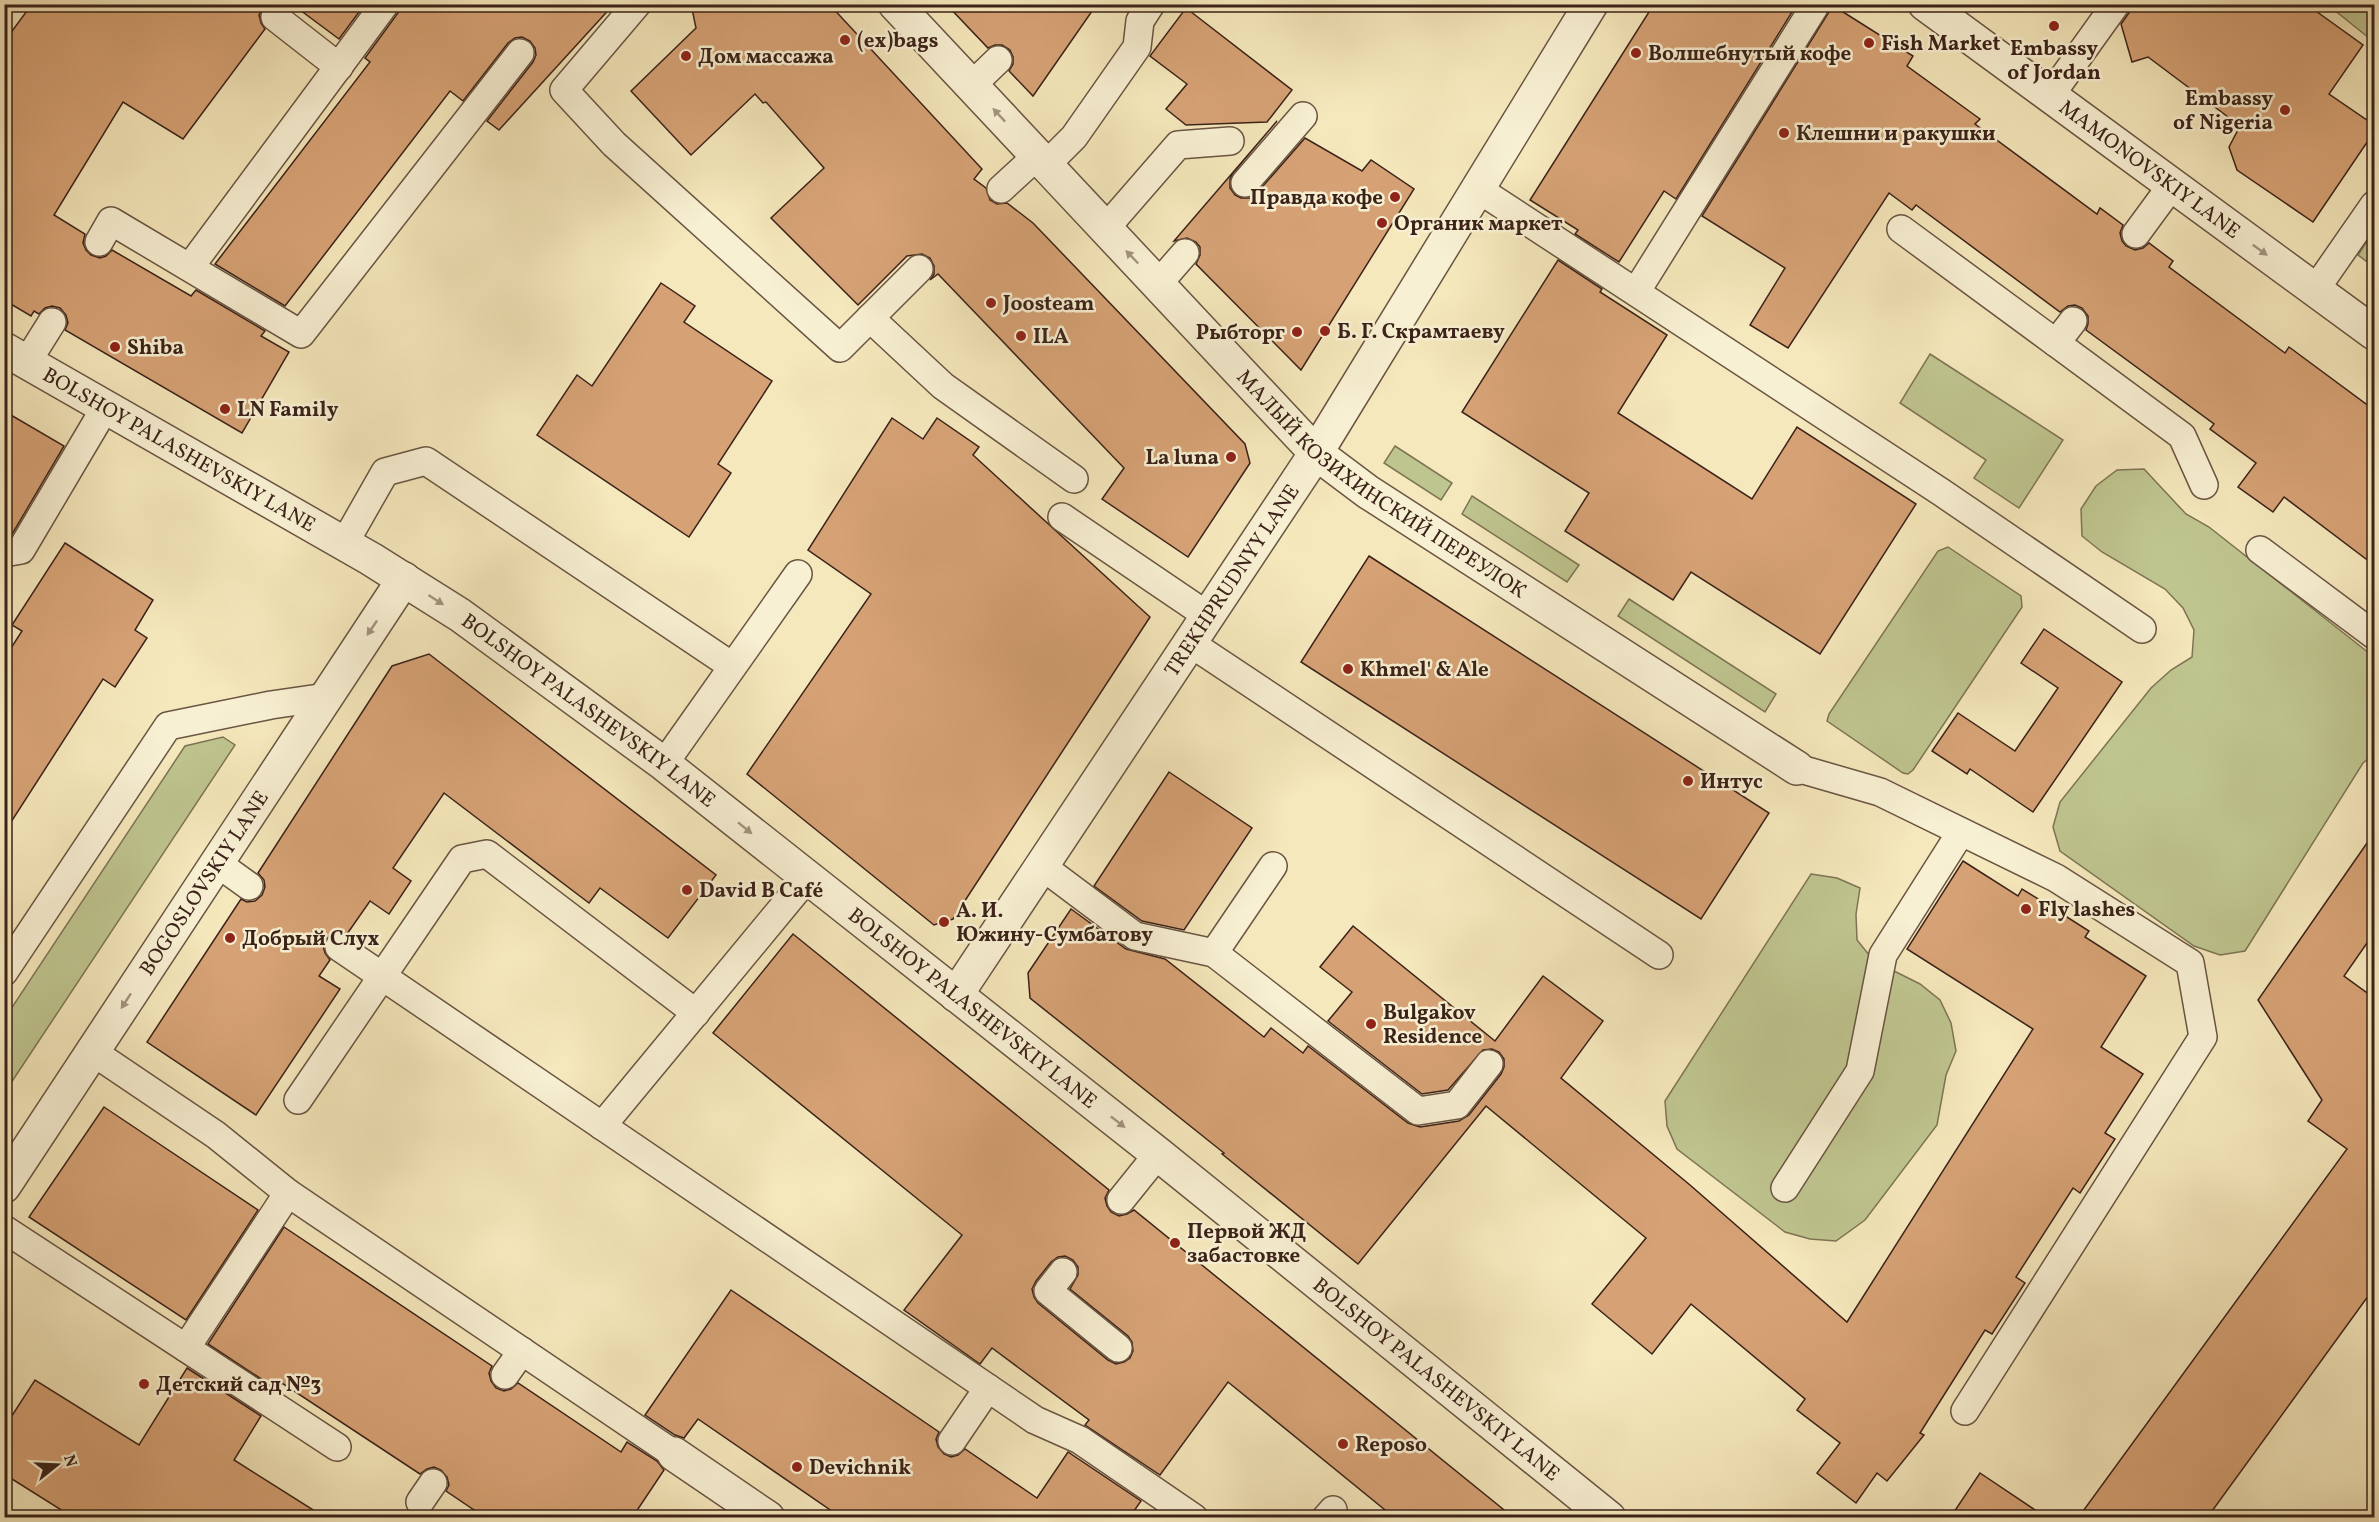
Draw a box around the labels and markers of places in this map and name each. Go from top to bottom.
marker: Embassy of Jordan [2047,19,2061,33]
place label: (ex)bags [857,27,938,56]
place label: Fish Market [1881,30,2001,59]
marker: (ex)bags [838,33,852,47]
place label: Embassy of Jordan [2007,35,2101,88]
marker: Fish Market [1862,36,1876,50]
place label: Волшебнутый кофе [1648,40,1851,69]
place label: Дом массажа [698,43,834,72]
marker: Волшебнутый кофе [1629,46,1643,60]
marker: Дом массажа [679,49,693,63]
place label: Embassy of Nigeria [2173,85,2273,138]
marker: Embassy of Nigeria [2278,103,2292,117]
place label: Клешни и ракушки [1796,120,1995,149]
marker: Клешни и ракушки [1777,126,1791,140]
place label: Правда кофе [1250,184,1383,213]
marker: Правда кофе [1388,190,1402,204]
place label: Органик маркет [1394,210,1563,239]
marker: Органик маркет [1375,216,1389,230]
place label: Joosteam [1002,290,1094,319]
marker: Joosteam [984,296,998,310]
place label: Б. Г. Скрамтаеву [1337,318,1505,347]
place label: Рыбторг [1196,319,1285,348]
place label: ILA [1033,323,1069,352]
marker: Б. Г. Скрамтаеву [1318,324,1332,338]
marker: Рыбторг [1290,325,1304,339]
marker: ILA [1014,329,1028,343]
place label: Shiba [127,334,184,363]
marker: Shiba [108,340,122,354]
place label: LN Family [237,396,339,425]
marker: LN Family [218,402,232,416]
place label: La luna [1145,444,1219,473]
marker: La luna [1224,450,1238,464]
place label: Khmel' & Ale [1360,656,1489,685]
marker: Khmel' & Ale [1341,662,1355,676]
place label: Интус [1700,768,1763,797]
marker: Интус [1681,774,1695,788]
place label: David B Café [699,877,823,906]
marker: David B Café [680,883,694,897]
place label: Fly lashes [2038,896,2135,925]
place label: А. И. Южину-Сумбатову [956,897,1153,950]
marker: Fly lashes [2019,902,2033,916]
marker: А. И. Южину-Сумбатову [937,915,951,929]
place label: Добрый Слух [242,925,380,954]
marker: Добрый Слух [223,931,237,945]
place label: Bulgakov Residence [1383,999,1482,1052]
marker: Bulgakov Residence [1364,1017,1378,1031]
place label: Первой ЖД забастовке [1187,1218,1307,1271]
marker: Первой ЖД забастовке [1168,1236,1182,1250]
place label: Детский сад №3 [156,1371,321,1400]
marker: Детский сад №3 [137,1377,151,1391]
place label: Reposo [1355,1431,1427,1460]
marker: Reposo [1336,1437,1350,1451]
place label: Devichnik [809,1454,911,1483]
marker: Devichnik [790,1460,804,1474]

